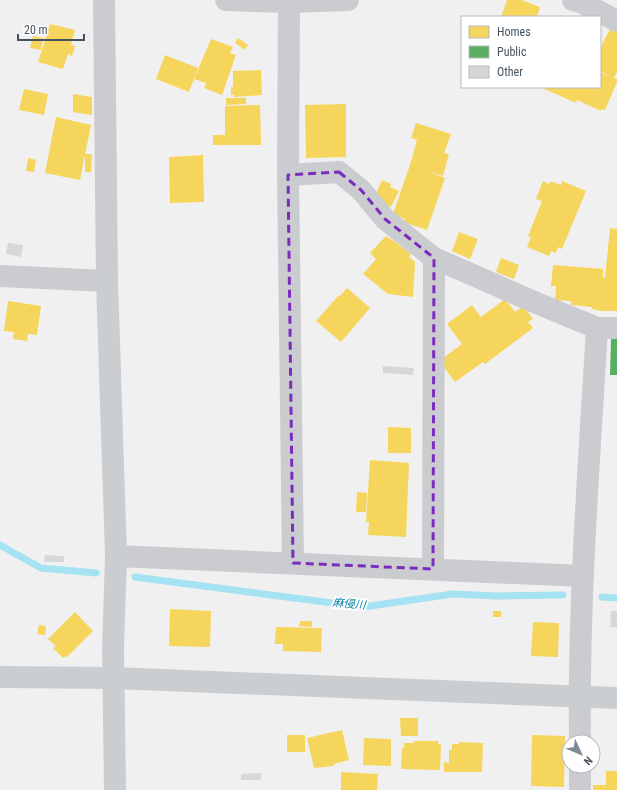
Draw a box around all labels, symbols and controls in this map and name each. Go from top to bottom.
scale bar [18,16,84,42]
legend [461,16,601,88]
text: 20 m [24,23,48,37]
text: Homes [497,25,531,39]
text: Public [497,45,527,59]
text: Other [497,65,523,79]
water label: 麻侵川 [332,596,367,612]
north arrow [561,734,601,774]
text: N [581,754,595,768]

